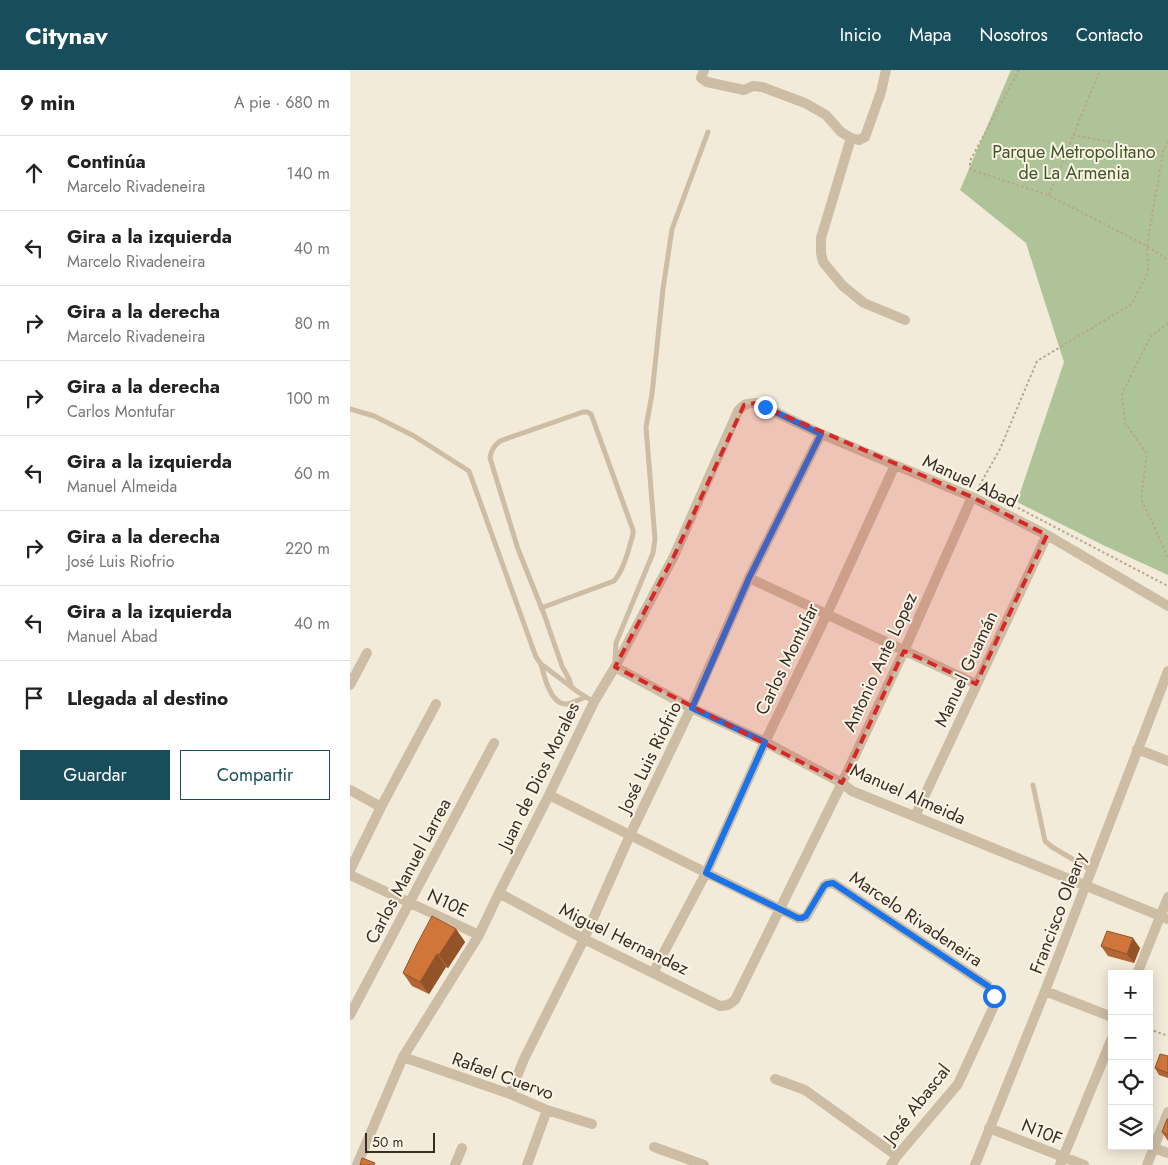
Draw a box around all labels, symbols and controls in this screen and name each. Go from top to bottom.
text: Citynav [25,18,108,53]
text: Inicio [840,22,881,48]
text: Mapa [909,22,951,48]
text: Nosotros [979,22,1048,48]
text: Contacto [1076,22,1143,48]
text: 9 min [20,88,75,118]
text: A pie · 680 m [234,91,330,114]
park label: Parque Metropolitano de La Armenia [992,139,1156,186]
text: Continúa [67,148,146,175]
icon: ahead [20,159,48,187]
text: 140 m [287,162,330,185]
text: Marcelo Rivadeneira [67,175,205,198]
text: Gira a la izquierda [67,223,232,250]
icon: left [20,234,48,262]
text: 40 m [294,237,330,260]
text: Marcelo Rivadeneira [67,250,205,273]
text: Gira a la derecha [67,298,220,325]
icon: right [20,309,48,337]
text: 80 m [294,312,330,335]
text: Marcelo Rivadeneira [67,325,205,348]
text: Gira a la derecha [67,373,220,400]
icon: right [20,384,48,412]
text: 100 m [286,387,330,410]
route end [754,396,777,419]
text: Carlos Montufar [67,400,175,423]
text: Gira a la izquierda [67,448,232,475]
street label: Manuel Abad [918,448,1022,514]
icon: left [20,459,48,487]
text: 60 m [294,462,330,485]
text: Manuel Almeida [67,475,177,498]
text: Gira a la derecha [67,523,220,550]
icon: right [20,534,48,562]
text: 220 m [285,537,330,560]
text: José Luis Riofrio [67,550,175,573]
street label: Antonio Ante Lopez [836,588,924,736]
text: Gira a la izquierda [67,598,232,625]
street label: Carlos Montufar [749,598,826,719]
street label: Manuel Guamán [928,607,1004,731]
icon: left [20,609,48,637]
text: 40 m [294,612,330,635]
text: Manuel Abad [67,625,158,648]
icon: arrive [20,684,48,712]
text: Llegada al destino [67,685,228,712]
street label: José Luis Riofrio [611,697,688,819]
street label: Juan de Dios Morales [491,698,586,856]
button: Guardar [20,750,170,800]
button: Compartir [180,750,330,800]
street label: Manuel Almeida [846,757,970,831]
street label: Carlos Manuel Larrea [359,794,457,948]
street label: Francisco Oleary [1023,848,1093,978]
street label: Marcelo Rivadeneira [844,865,988,973]
street label: N10E [423,882,473,924]
street label: Miguel Hernandez [555,896,694,982]
map controls [1108,970,1153,1150]
button: + [1108,970,1153,1015]
route start [983,985,1006,1008]
button: − [1108,1015,1153,1060]
street label: Rafael Cuervo [448,1046,558,1107]
street label: José Abascal [876,1058,957,1151]
button: locate [1108,1060,1153,1105]
button: layers [1108,1105,1153,1150]
street label: N10F [1018,1112,1066,1152]
scale bar [365,1130,435,1153]
text: 50 m [372,1132,403,1152]

